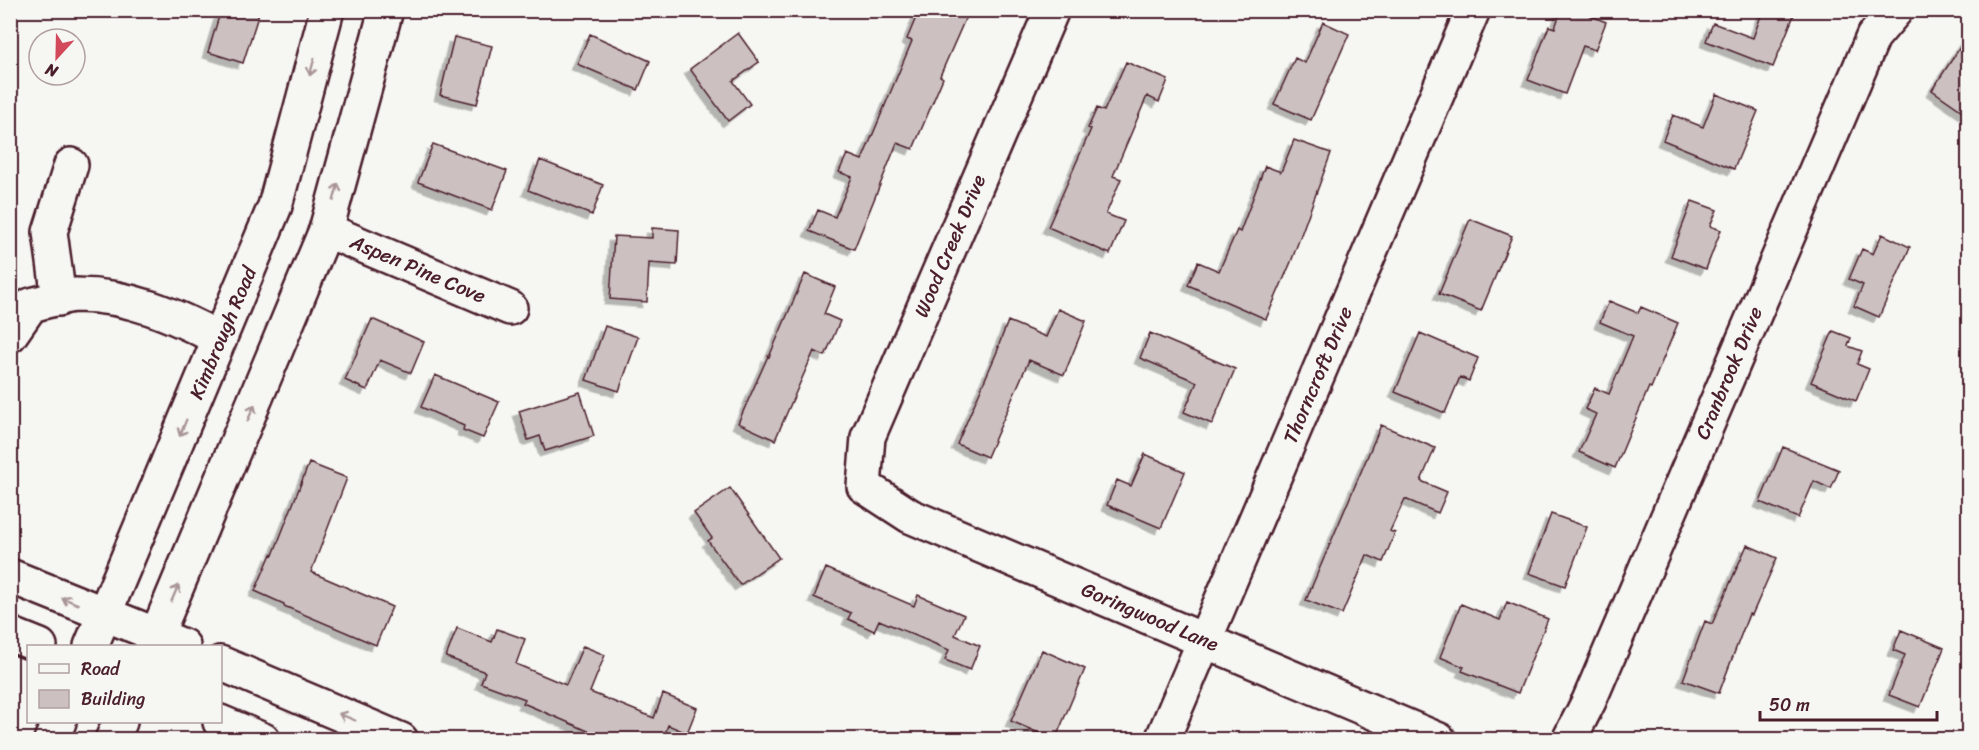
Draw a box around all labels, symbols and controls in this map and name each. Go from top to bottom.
north arrow [27,27,87,87]
text: N [40,55,63,86]
one-way arrow [306,57,318,76]
street label: Wood Creek Drive [904,169,996,323]
one-way arrow [331,183,343,202]
street label: Aspen Pine Cove [344,224,491,313]
street label: Kimbrough Road [179,260,267,405]
street label: Thorncroft Drive [1273,301,1363,449]
street label: Cranbrook Drive [1685,301,1773,445]
one-way arrow [246,404,257,423]
one-way arrow [177,418,188,437]
street label: Goringwood Lane [1076,572,1225,662]
one-way arrow [170,584,181,602]
one-way arrow [61,595,80,606]
legend [27,645,222,723]
text: Road [81,653,121,685]
text: Building [81,683,145,715]
scale bar [1760,684,1937,722]
text: 50 m [1769,689,1810,721]
one-way arrow [339,711,357,722]

